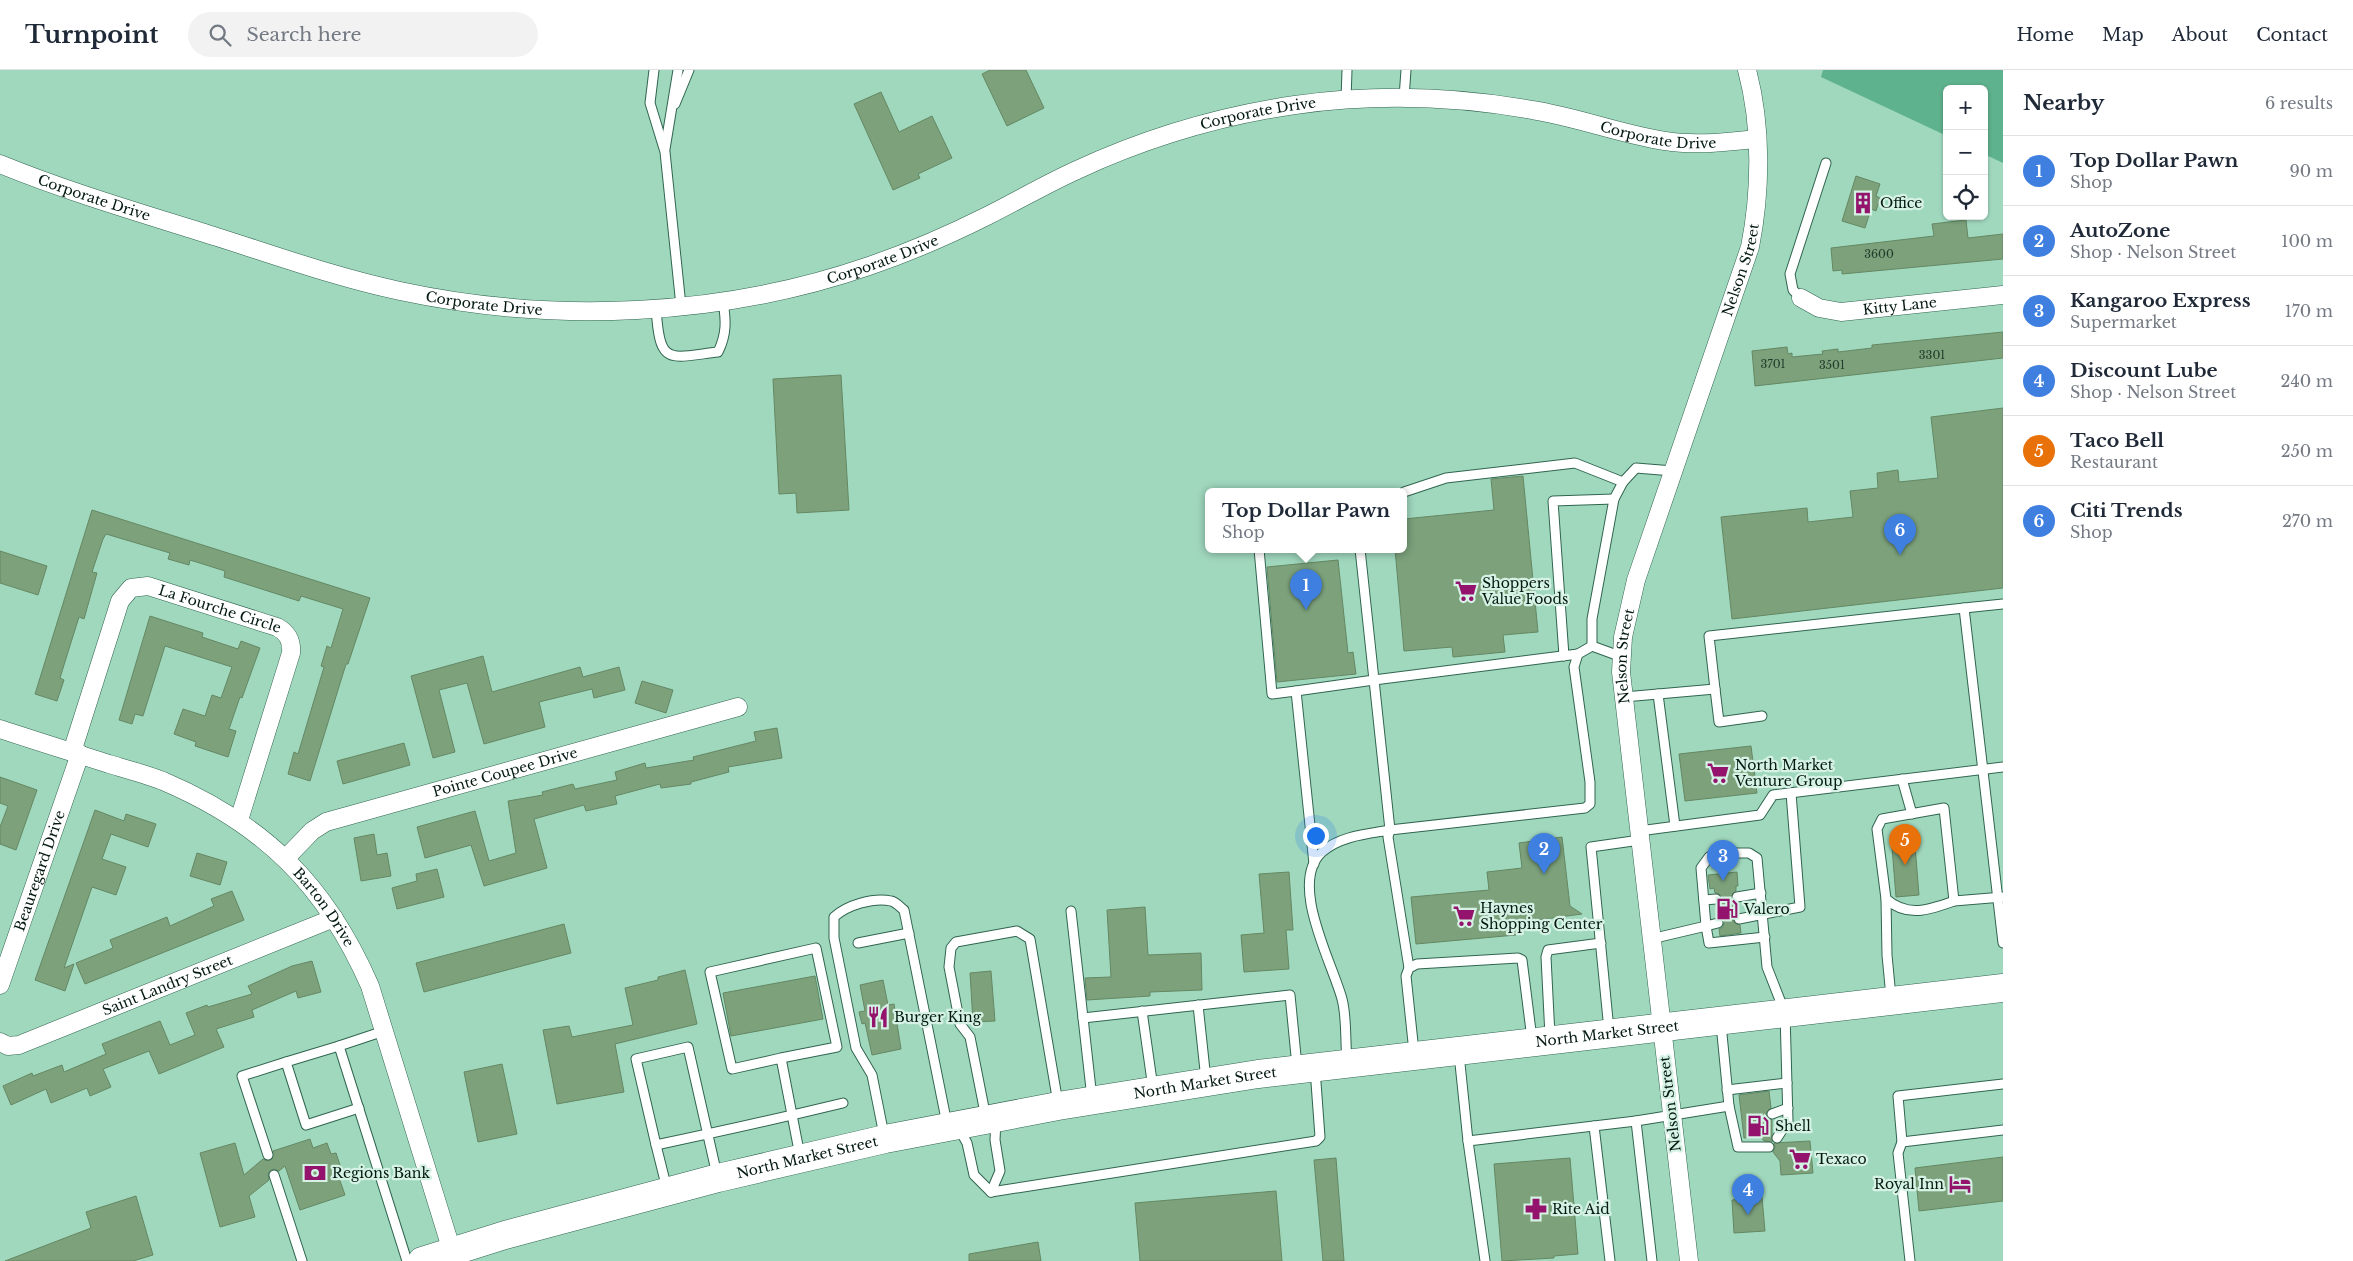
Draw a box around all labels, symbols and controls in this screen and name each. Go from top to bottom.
search box [188,12,538,57]
text: Turnpoint [25,20,158,49]
icon: search [206,21,234,49]
text: Search here [246,23,361,46]
text: Home [2016,24,2074,46]
text: Map [2102,24,2144,46]
text: About [2172,24,2228,46]
text: Contact [2256,24,2328,46]
map controls [1943,85,1988,220]
button: + [1943,85,1988,130]
text: Nearby [2023,90,2104,116]
street label: Corporate Drive [1198,93,1317,134]
text: 6 results [2265,93,2333,113]
street label: Corporate Drive [1598,117,1717,152]
button: − [1943,130,1988,175]
text: Top Dollar Pawn [2070,149,2238,172]
text: 1 [2036,161,2042,181]
text: 90 m [2290,161,2333,181]
street label: Corporate Drive [35,170,153,225]
text: Shop [2070,172,2113,192]
button: locate [1943,175,1988,220]
building icon: Office [1850,190,1876,216]
place label: Office [1880,194,1922,212]
text: AutoZone [2070,219,2170,242]
street label: Nelson Street [1718,222,1763,319]
street label: Corporate Drive [824,231,941,288]
text: 2 [2034,231,2044,251]
text: 100 m [2281,231,2333,251]
text: Shop · Nelson Street [2070,242,2236,262]
house number: 3600 [1864,247,1894,261]
street label: Corporate Drive [424,287,543,319]
text: Kangaroo Express [2070,289,2251,312]
street label: Kitty Lane [1862,293,1938,319]
text: 3 [2034,301,2044,321]
text: 170 m [2285,301,2333,321]
text: Supermarket [2070,312,2177,332]
house number: 3301 [1919,348,1945,362]
house number: 3701 [1760,357,1786,371]
house number: 3501 [1819,358,1845,372]
text: Discount Lube [2070,359,2218,382]
text: 4 [2034,371,2044,391]
text: 240 m [2281,371,2333,391]
text: Shop · Nelson Street [2070,382,2236,402]
text: Taco Bell [2070,429,2164,452]
text: 5 [2034,441,2044,461]
text: 250 m [2281,441,2333,461]
text: Restaurant [2070,452,2158,472]
popup [1205,488,1407,553]
text: Top Dollar Pawn [1222,499,1390,522]
text: Citi Trends [2070,499,2183,522]
text: 6 [2034,511,2044,531]
text: 270 m [2282,511,2333,531]
pin: 6 [1884,514,1916,555]
text: Shop [1222,522,1265,542]
text: Shop [2070,522,2113,542]
pin: 1 [1290,569,1322,610]
place label: Shoppers Value Foods [1481,574,1568,608]
supermarket icon: Shoppers Value Foods [1453,578,1479,604]
street label: La Fourche Circle [156,581,283,637]
street label: Nelson Street [1612,606,1638,705]
street label: Pointe Coupee Drive [431,743,580,801]
place label: North Market Venture Group [1734,756,1842,790]
supermarket icon: North Market Venture Group [1705,760,1731,786]
street label: Beauregard Drive [10,808,69,933]
your location [1303,823,1329,849]
pin: 5 [1889,824,1921,865]
pin: 2 [1528,833,1560,874]
pin: 3 [1707,840,1739,881]
street label: Barton Drive [289,864,358,950]
fuel station icon: Valero [1714,896,1740,922]
place label: Haynes Shopping Center [1480,899,1603,933]
place label: Valero [1743,900,1790,918]
supermarket icon: Haynes Shopping Center [1451,903,1477,929]
street label: Saint Landry Street [100,951,236,1020]
restaurant icon: Burger King [865,1004,891,1030]
place label: Burger King [894,1008,982,1026]
street label: North Market Street [1534,1016,1680,1051]
street label: Nelson Street [1655,1055,1685,1153]
street label: North Market Street [1132,1063,1278,1103]
fuel station icon: Shell [1745,1113,1771,1139]
place label: Shell [1775,1117,1811,1135]
street label: North Market Street [735,1132,880,1182]
supermarket icon: Texaco [1787,1146,1813,1172]
place label: Texaco [1816,1150,1867,1168]
bank icon: Regions Bank [302,1160,328,1186]
place label: Regions Bank [332,1164,430,1182]
hotel icon: Royal Inn [1947,1171,1973,1197]
pin: 4 [1732,1174,1764,1215]
place label: Royal Inn [1874,1175,1944,1193]
pharmacy icon: Rite Aid [1523,1196,1549,1222]
place label: Rite Aid [1552,1200,1610,1218]

